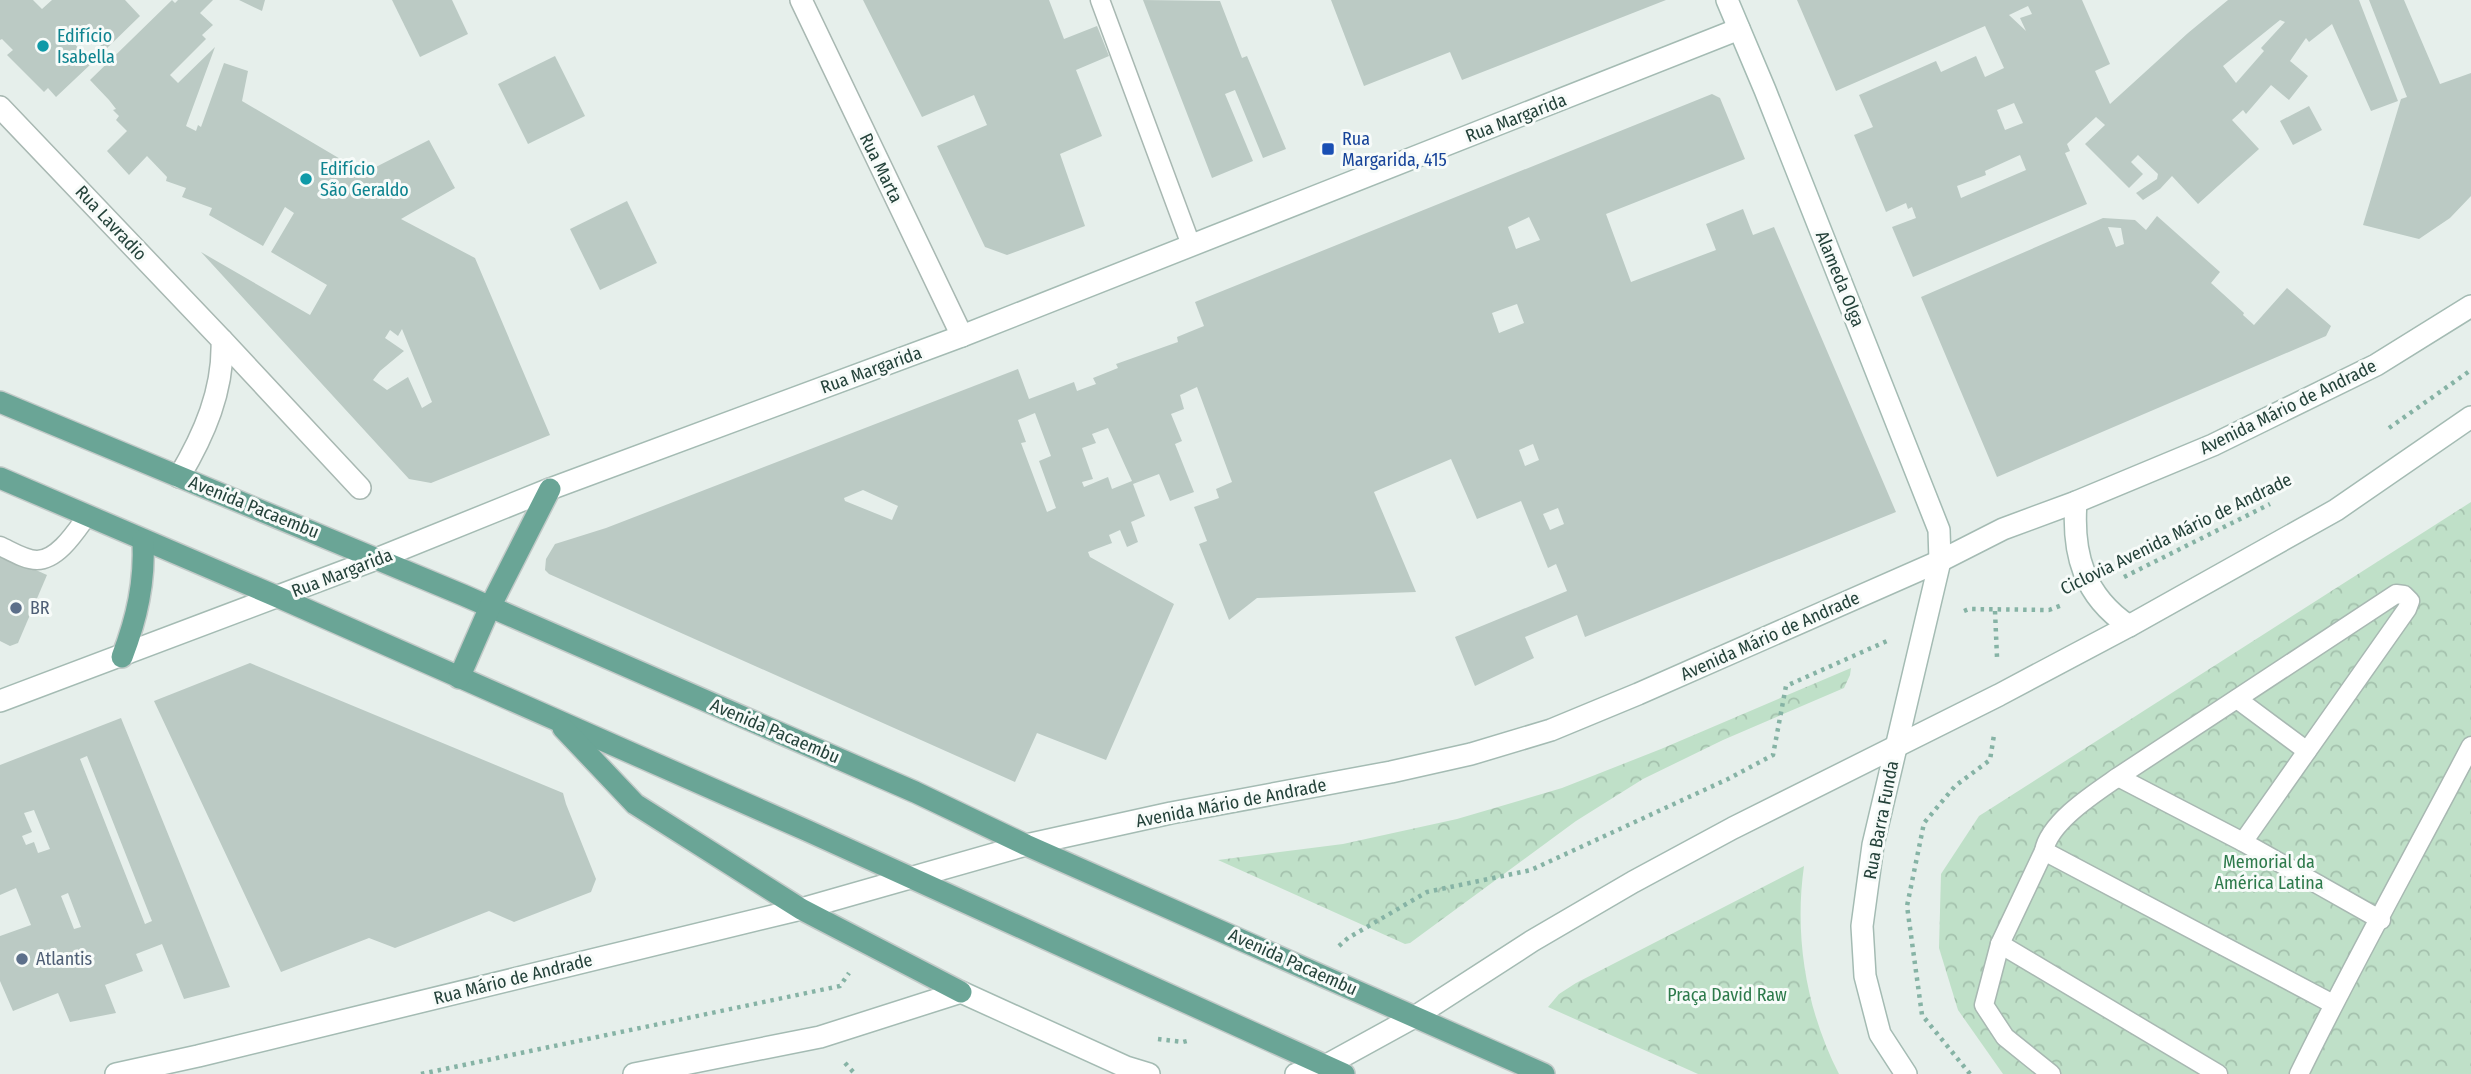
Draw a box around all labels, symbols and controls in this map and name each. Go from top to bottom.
place label: Edifício Isabella [57,25,115,68]
marker: Edifício Isabella [35,38,51,54]
street label: Rua Margarida [1463,89,1570,147]
place label: Rua Margarida, 415 [1342,128,1447,171]
street label: Rua Marta [855,130,907,207]
marker: Rua Margarida, 415 [1320,141,1336,157]
place label: Edifício São Geraldo [320,158,409,201]
marker: Edifício São Geraldo [298,171,314,187]
street label: Rua Lavradio [71,181,151,265]
street label: Alameda Olga [1811,228,1869,330]
street label: Rua Margarida [817,341,925,398]
street label: Avenida Mário de Andrade [2196,355,2380,459]
street label: Ciclovia Avenida Mário de Andrade [2057,468,2295,600]
street label: Avenida Pacaembu [186,471,322,543]
street label: Rua Margarida [289,544,396,602]
street label: Avenida Mário de Andrade [1677,587,1863,685]
place label: BR [30,597,50,619]
marker: BR [8,600,24,616]
street label: Avenida Pacaembu [707,694,843,768]
street label: Rua Barra Funda [1859,759,1903,881]
street label: Avenida Mário de Andrade [1134,774,1328,832]
park label: Memorial da América Latina [2215,851,2324,894]
street label: Avenida Pacaembu [1225,924,1361,1000]
place label: Atlantis [36,948,93,970]
street label: Rua Mário de Andrade [431,949,595,1009]
marker: Atlantis [14,951,30,967]
park label: Praça David Raw [1667,984,1787,1006]

